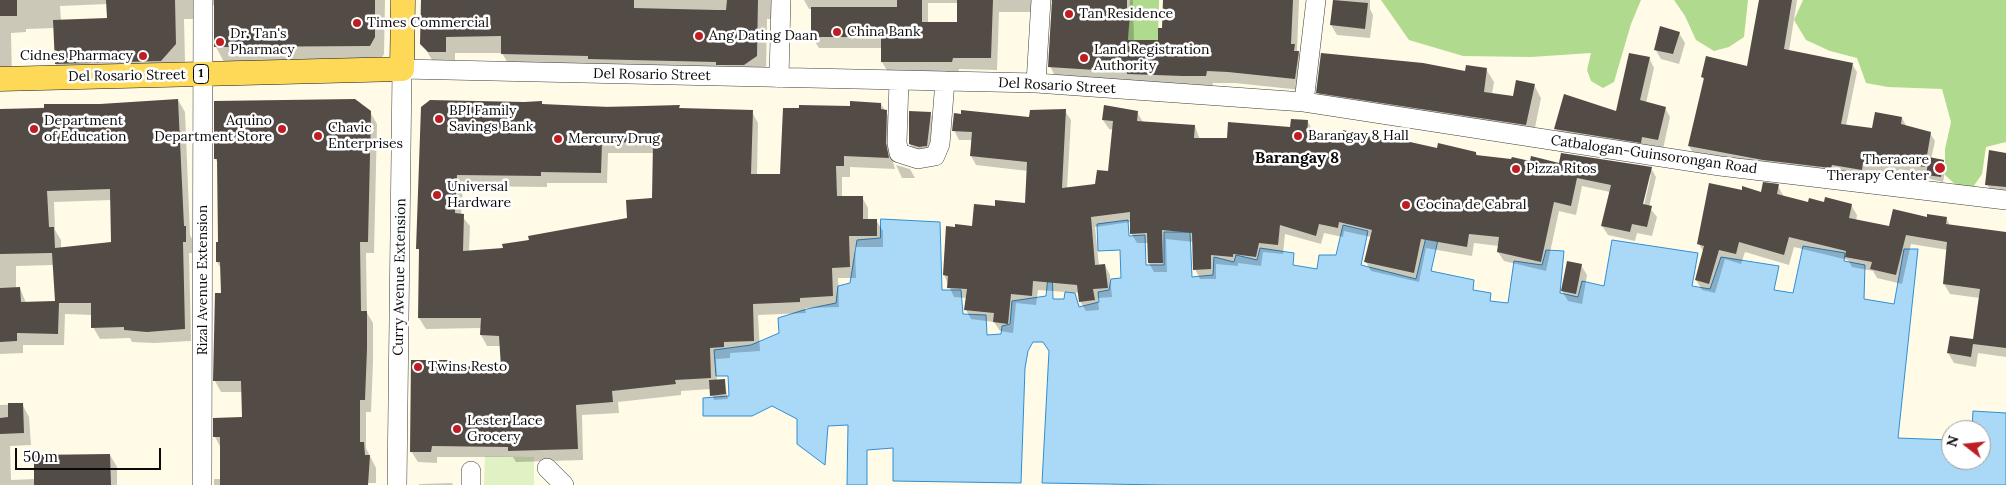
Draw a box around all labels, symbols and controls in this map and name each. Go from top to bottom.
place label: Tan Residence [1079,6,1173,22]
marker: Tan Residence [1063,8,1075,20]
place label: Times Commercial [367,15,489,31]
marker: Times Commercial [351,17,363,29]
place label: China Bank [847,24,920,40]
place label: Dr. Tan's Pharmacy [230,26,295,58]
marker: China Bank [831,26,843,38]
place label: Ang Dating Daan [709,28,818,44]
marker: Ang Dating Daan [693,30,705,42]
marker: Dr. Tan's Pharmacy [214,36,226,48]
place label: Land Registration Authority [1094,42,1209,74]
place label: Cidnes Pharmacy [20,48,133,64]
marker: Cidnes Pharmacy [137,50,149,62]
marker: Land Registration Authority [1078,52,1090,64]
road number: 1 [194,64,208,84]
street label: Del Rosario Street [593,66,711,84]
street label: Del Rosario Street [68,67,186,85]
street label: Del Rosario Street [998,75,1116,97]
place label: BPI Family Savings Bank [449,103,533,136]
place label: Department of Education [44,113,127,146]
place label: Aquino Department Store [154,113,272,146]
marker: BPI Family Savings Bank [433,113,445,125]
place label: Chavic Enterprises [328,120,403,152]
marker: Department of Education [28,123,40,135]
marker: Aquino Department Store [276,123,288,135]
place label: Barangay 8 Hall [1308,128,1409,144]
marker: Chavic Enterprises [312,130,324,142]
marker: Barangay 8 Hall [1292,130,1304,142]
place label: Mercury Drug [568,131,660,147]
street label: Catbalogan-Guinsorongan Road [1550,132,1758,178]
marker: Mercury Drug [552,133,564,145]
district label: Barangay 8 [1255,148,1339,168]
place label: Theracare Therapy Center [1827,152,1929,184]
place label: Pizza Ritos [1526,161,1597,177]
marker: Theracare Therapy Center [1933,161,1947,175]
marker: Pizza Ritos [1510,163,1522,175]
place label: Universal Hardware [447,179,511,212]
marker: Universal Hardware [431,189,443,201]
place label: Cocina de Cabral [1416,197,1527,213]
street label: Curry Avenue Extension [390,198,410,356]
marker: Cocina de Cabral [1400,199,1412,211]
street label: Rizal Avenue Extension [195,205,211,355]
place label: Twins Resto [428,359,507,375]
marker: Twins Resto [412,361,424,373]
place label: Lester Lace Grocery [467,413,543,446]
north arrow [1941,420,1991,470]
marker: Lester Lace Grocery [451,423,463,435]
text: N [1942,433,1963,449]
scale bar [18,438,164,470]
text: 50 m [23,447,58,466]

